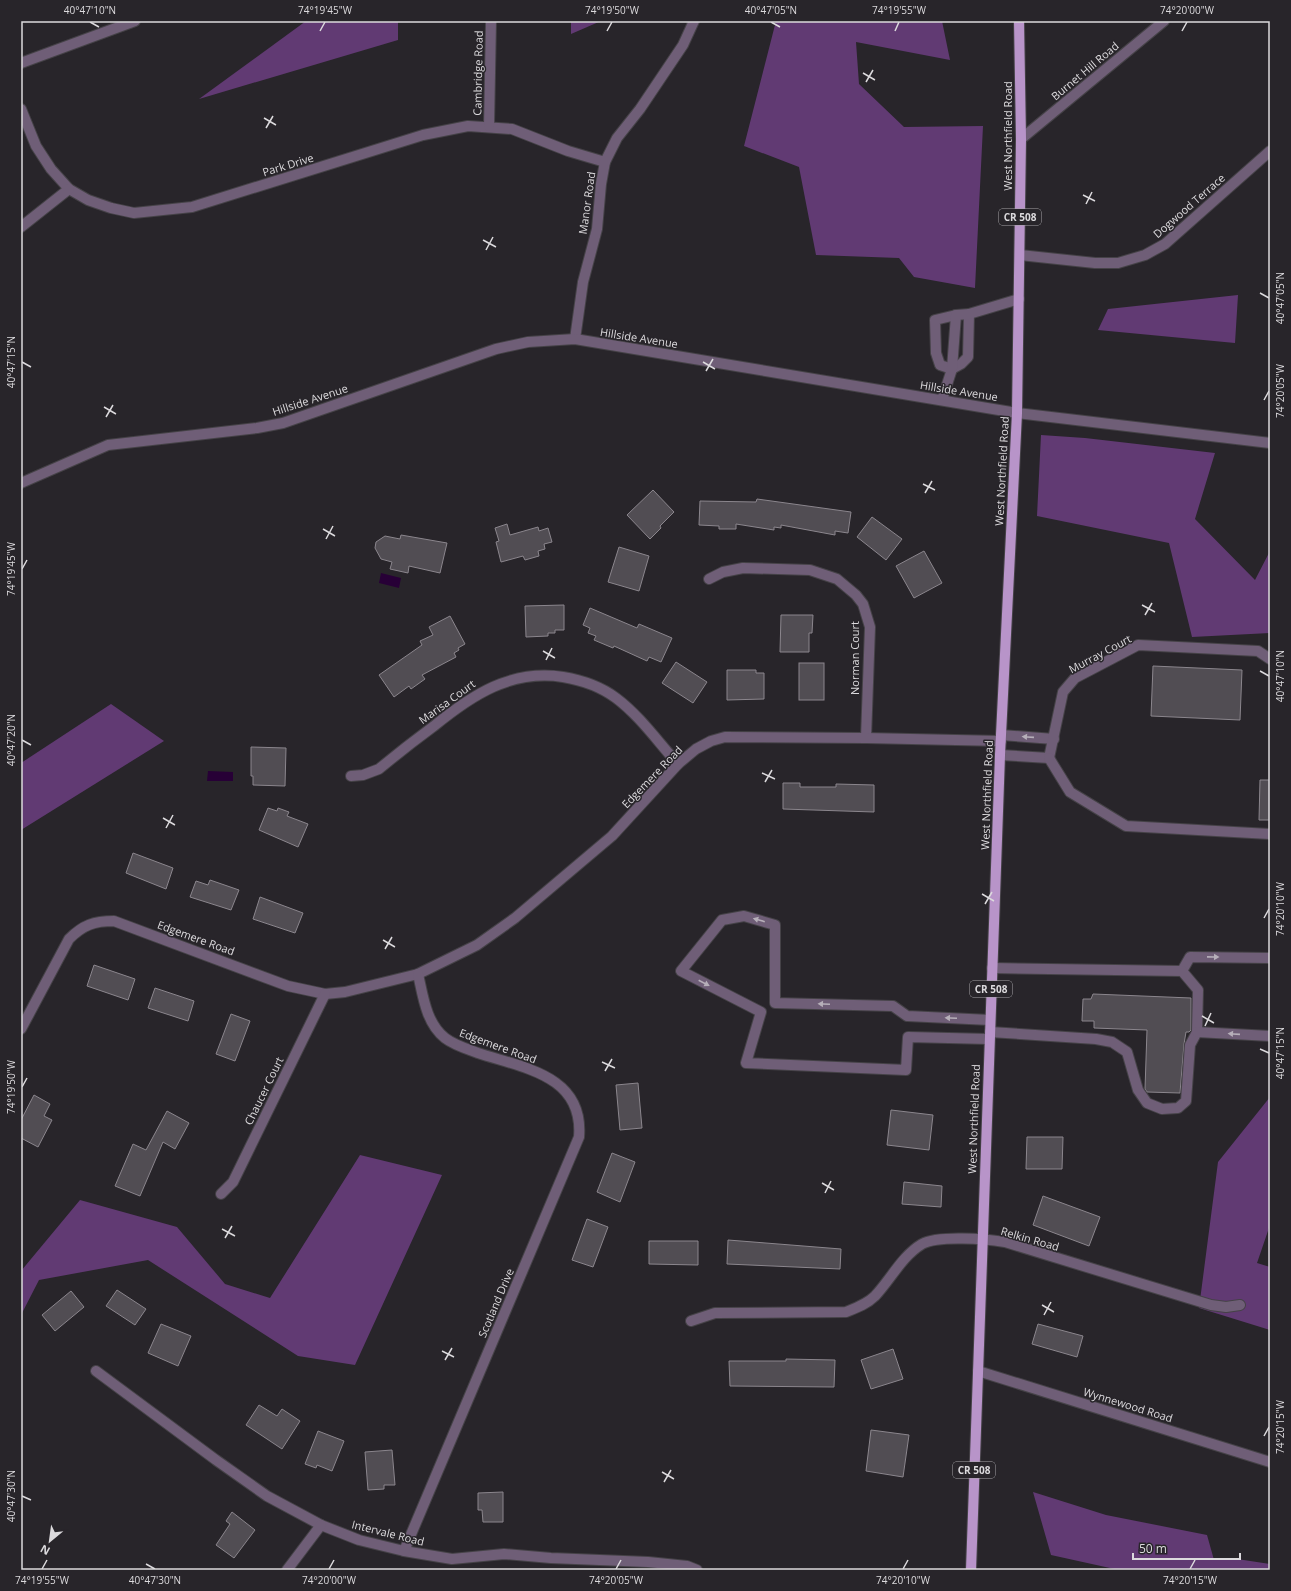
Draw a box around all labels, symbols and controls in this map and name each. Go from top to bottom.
text: 40°47'10"N [64,3,116,17]
text: 74°19'45"W [298,3,353,17]
text: 74°19'50"W [585,3,640,17]
text: 40°47'05"N [745,3,797,17]
text: 74°19'55"W [872,3,927,17]
text: 74°20'00"W [1160,3,1215,17]
street label: Cambridge Road [469,30,486,116]
street label: Burnet Hill Road [1048,38,1122,103]
street label: West Northfield Road [1000,81,1015,191]
street label: Park Drive [260,150,315,179]
street label: Dogwood Terrace [1150,170,1228,241]
street label: Manor Road [575,171,598,235]
road number: CR 508 [999,209,1041,225]
text: 40°47'05"N [1273,272,1287,324]
street label: Hillside Avenue [599,324,679,351]
text: 40°47'15"N [4,336,18,388]
text: 74°20'05"W [1273,363,1287,418]
street label: Hillside Avenue [919,377,999,404]
street label: Hillside Avenue [270,380,350,419]
street label: West Northfield Road [991,416,1012,526]
text: 74°19'45"W [4,541,18,596]
street label: Norman Court [847,621,862,695]
street label: Murray Court [1066,631,1134,676]
text: 40°47'10"N [1273,650,1287,702]
street label: Marisa Court [416,676,478,727]
text: 40°47'20"N [4,714,18,766]
one-way arrow [1022,733,1034,740]
street label: West Northfield Road [977,740,996,850]
street label: Edgemere Road [618,742,685,811]
text: 74°20'10"W [1273,881,1287,936]
street label: Edgemere Road [155,917,237,958]
one-way arrow [753,917,765,923]
one-way arrow [1207,954,1220,960]
one-way arrow [698,979,710,986]
road number: CR 508 [970,981,1012,997]
one-way arrow [818,1001,830,1008]
one-way arrow [945,1015,957,1022]
street label: Edgemere Road [457,1025,539,1066]
text: 40°47'15"N [1273,1027,1287,1079]
one-way arrow [1228,1030,1240,1037]
street label: Chaucer Court [241,1054,287,1127]
text: 74°19'50"W [4,1059,18,1114]
street label: West Northfield Road [964,1064,983,1174]
street label: Relkin Road [999,1223,1061,1254]
street label: Scotland Drive [474,1266,517,1340]
street label: Wynnewood Road [1082,1384,1175,1425]
text: 74°20'15"W [1273,1399,1287,1454]
road number: CR 508 [953,1462,995,1478]
text: 40°47'30"N [4,1470,18,1522]
street label: Intervale Road [350,1516,426,1549]
north arrow [30,1521,70,1561]
scale bar [1133,1535,1240,1561]
text: 50 m [1139,1540,1167,1557]
text: N [37,1541,52,1559]
text: 74°19'55"W [15,1573,70,1587]
text: 40°47'30"N [129,1573,181,1587]
text: 74°20'00"W [302,1573,357,1587]
text: 74°20'05"W [589,1573,644,1587]
text: 74°20'10"W [876,1573,931,1587]
text: 74°20'15"W [1163,1573,1218,1587]

